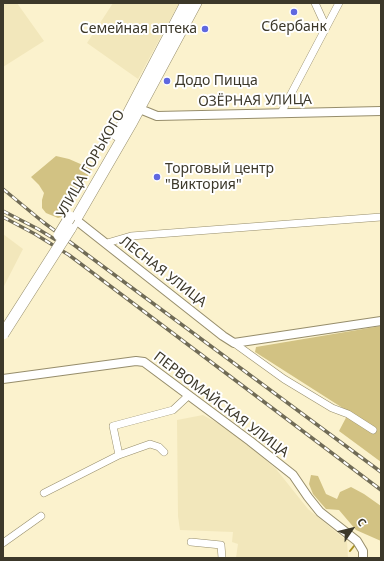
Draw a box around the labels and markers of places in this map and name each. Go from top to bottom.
marker: Сбербанк [289,7,299,17]
place label: Сбербанк [261,19,327,35]
place label: Семейная аптека [80,21,197,37]
marker: Семейная аптека [200,24,210,34]
place label: Додо Пицца [175,73,258,89]
marker: Додо Пицца [162,76,172,86]
place label: Торговый центр "Виктория" [165,161,274,194]
marker: Торговый центр "Виктория" [152,172,162,182]

